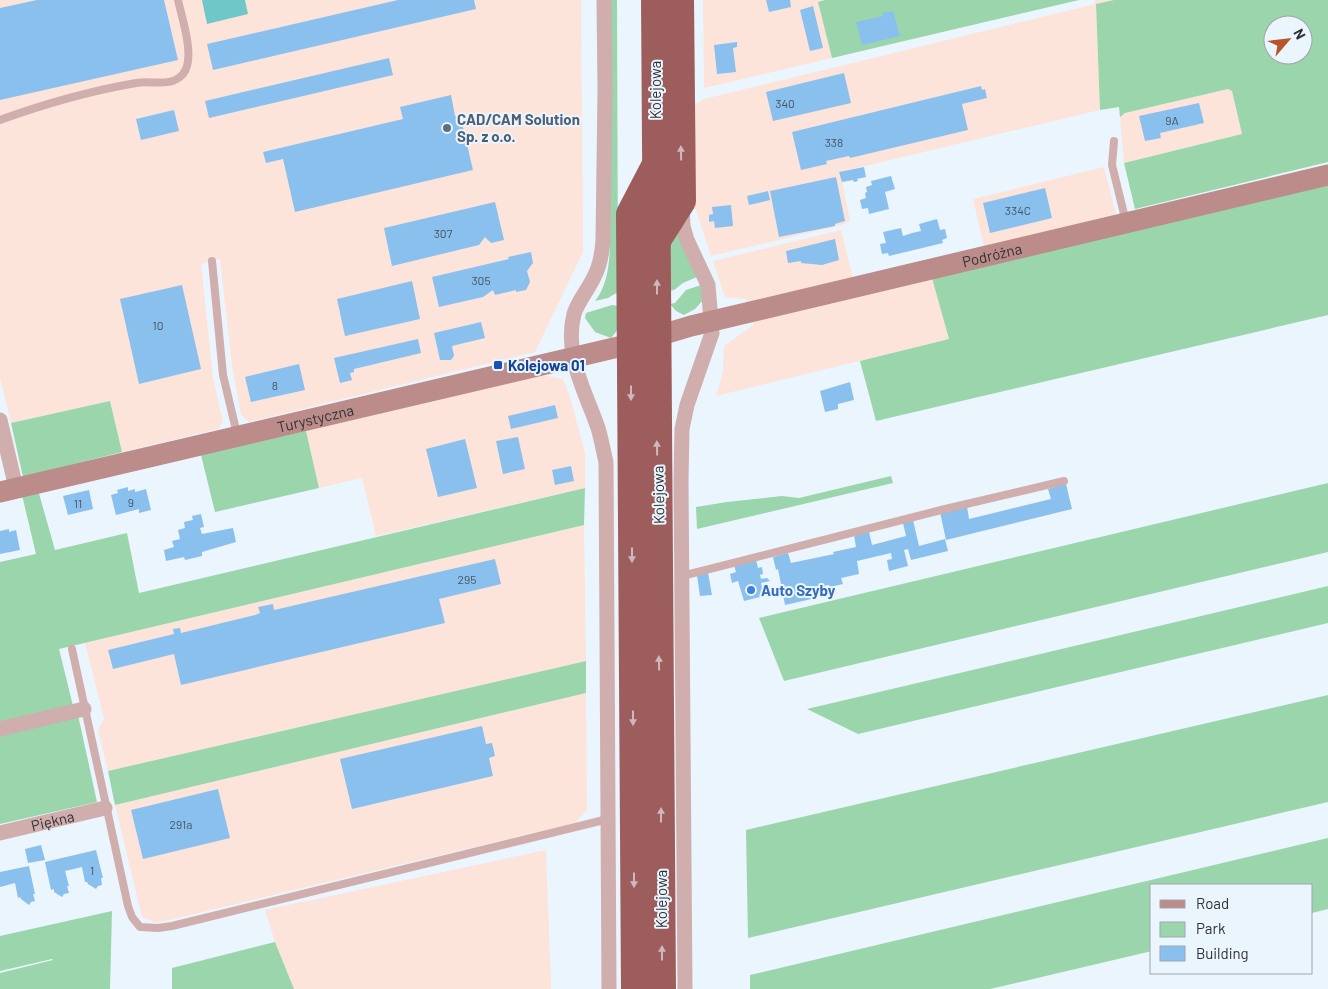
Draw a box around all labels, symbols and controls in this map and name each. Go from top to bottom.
north arrow [1263,15,1313,65]
text: N [1290,26,1310,42]
street label: Kolejowa [646,61,664,119]
house number: 340 [775,96,795,110]
place label: CAD/CAM Solution Sp. z o.o. [457,110,580,145]
house number: 9A [1165,113,1179,127]
marker: CAD/CAM Solution Sp. z o.o. [441,122,453,134]
house number: 338 [825,135,843,149]
one-way arrow [676,144,684,160]
house number: 334C [1005,203,1031,217]
house number: 307 [434,226,453,240]
street label: Podróżna [960,239,1024,270]
house number: 305 [471,273,491,287]
one-way arrow [653,279,661,295]
house number: 10 [153,318,163,332]
place label: Kolejowa 01 [508,356,585,374]
marker: Kolejowa 01 [492,359,504,371]
house number: 8 [272,378,278,392]
one-way arrow [627,385,635,401]
street label: Turystyczna [275,400,355,436]
one-way arrow [653,440,661,456]
street label: Kolejowa [648,466,668,524]
house number: 9 [128,495,134,509]
house number: 11 [74,496,82,510]
one-way arrow [628,548,636,564]
house number: 295 [458,572,476,586]
place label: Auto Szyby [761,581,836,599]
marker: Auto Szyby [745,584,757,596]
one-way arrow [655,655,663,671]
one-way arrow [629,710,637,726]
street label: Piękna [29,807,76,834]
one-way arrow [656,807,664,823]
house number: 291a [170,817,192,831]
house number: 1 [90,863,94,877]
street label: Kolejowa [652,870,670,928]
one-way arrow [630,873,638,889]
legend [1150,884,1313,974]
text: Road [1196,894,1229,912]
text: Park [1196,919,1226,937]
one-way arrow [658,944,666,960]
text: Building [1196,944,1249,962]

